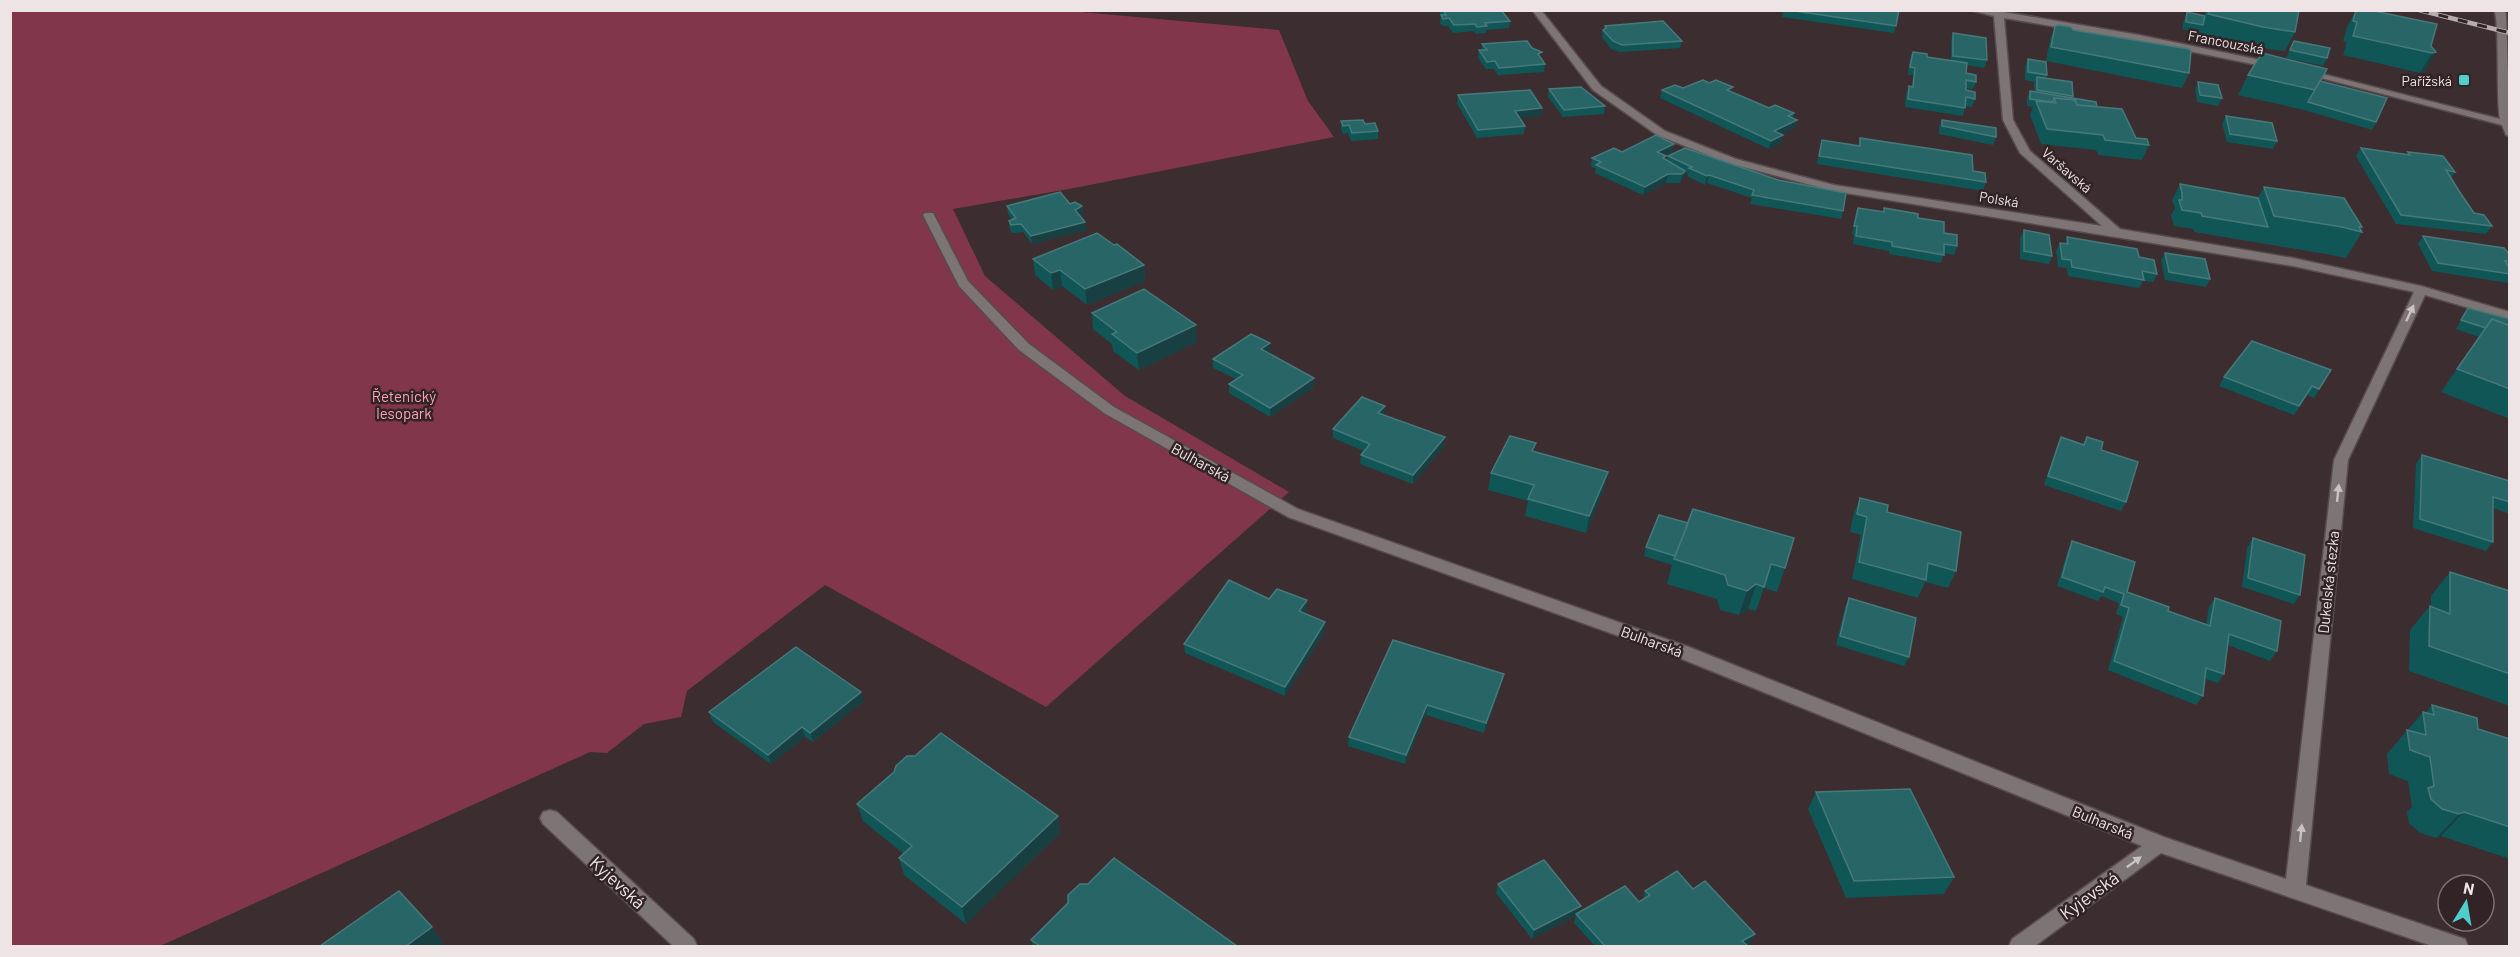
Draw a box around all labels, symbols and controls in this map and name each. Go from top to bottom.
street label: Francouzská [2187,26,2265,58]
place label: Pařížská [2402,72,2452,89]
marker: Pařížská [2457,73,2471,87]
street label: Varšavská [2039,144,2095,196]
street label: Polská [1978,188,2020,210]
one-way arrow [2405,305,2414,322]
park label: Řetenický lesopark [372,387,436,422]
street label: Bulharská [1169,439,1233,485]
one-way arrow [2333,483,2342,502]
street label: Dukelská stezka [2314,530,2342,634]
street label: Bulharská [1619,622,1685,660]
street label: Bulharská [2070,802,2136,842]
one-way arrow [2296,823,2306,842]
street label: Kyjevská [586,851,650,913]
one-way arrow [2126,856,2142,868]
street label: Kyjevská [2055,866,2123,924]
north arrow [2436,873,2496,933]
text: N [2462,877,2476,898]

